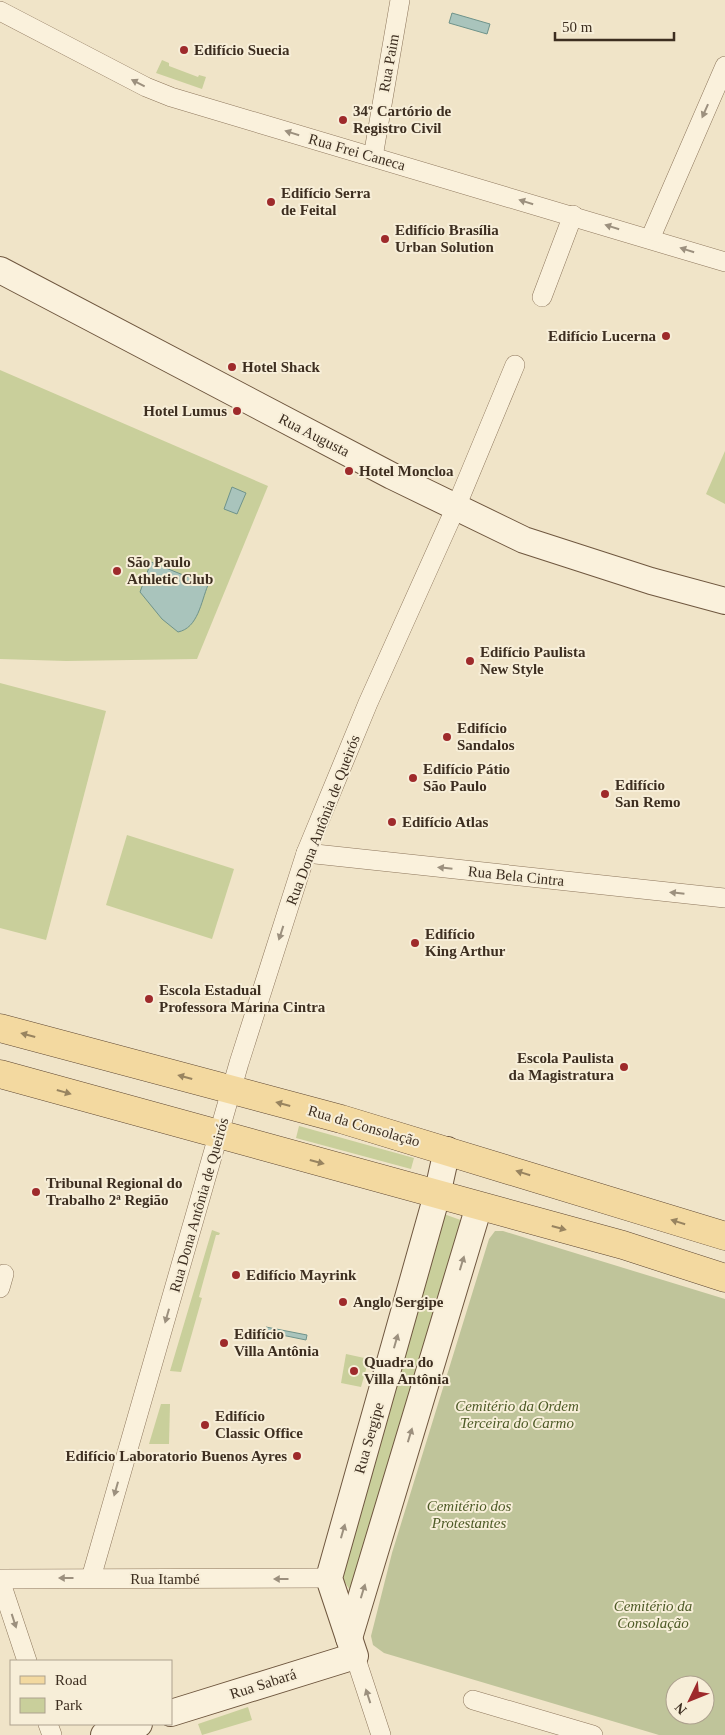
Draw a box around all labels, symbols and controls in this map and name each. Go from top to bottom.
scale bar [555,10,674,42]
text: 50 m [562,19,593,35]
street label: Rua Paim [376,32,402,93]
place label: Edifício Suecia [194,42,290,58]
marker: Edifício Suecia [178,44,190,56]
one-way arrow [131,79,145,87]
place label: 34º Cartório de Registro Civil [353,103,452,136]
one-way arrow [701,104,709,118]
marker: 34º Cartório de Registro Civil [337,114,349,126]
one-way arrow [285,128,300,136]
street label: Rua Frei Caneca [307,131,408,174]
place label: Edifício Serra de Feital [281,185,371,218]
marker: Edifício Serra de Feital [265,196,277,208]
one-way arrow [519,198,534,205]
place label: Edifício Brasília Urban Solution [395,222,499,255]
one-way arrow [604,222,619,230]
marker: Edifício Brasília Urban Solution [379,233,391,245]
one-way arrow [680,246,695,254]
place label: Edifício Lucerna [548,328,656,344]
marker: Edifício Lucerna [660,330,672,342]
place label: Hotel Shack [242,359,321,375]
marker: Hotel Shack [226,361,238,373]
place label: Hotel Lumus [143,403,227,419]
marker: Hotel Lumus [231,405,243,417]
street label: Rua Augusta [276,410,352,460]
place label: Hotel Moncloa [359,463,454,479]
marker: Hotel Moncloa [343,465,355,477]
place label: São Paulo Athletic Club [127,554,213,587]
marker: São Paulo Athletic Club [111,565,123,577]
place label: Edifício Paulista New Style [480,644,586,677]
marker: Edifício Paulista New Style [464,655,476,667]
place label: Edifício Sandalos [457,720,515,753]
marker: Edifício Sandalos [441,731,453,743]
street label: Rua Dona Antônia de Queirós [283,733,363,907]
place label: Edifício Pátio São Paulo [423,761,510,794]
marker: Edifício Pátio São Paulo [407,772,419,784]
place label: Edifício San Remo [615,777,680,810]
marker: Edifício San Remo [599,788,611,800]
place label: Edifício Atlas [402,814,488,830]
marker: Edifício Atlas [386,816,398,828]
street label: Rua Bela Cintra [467,863,565,889]
one-way arrow [437,864,453,872]
one-way arrow [668,889,684,897]
one-way arrow [277,926,284,941]
place label: Edifício King Arthur [425,926,506,959]
marker: Edifício King Arthur [409,937,421,949]
place label: Escola Estadual Professora Marina Cintra [159,982,326,1015]
marker: Escola Estadual Professora Marina Cintra [143,993,155,1005]
one-way arrow [20,1031,35,1039]
place label: Escola Paulista da Magistratura [509,1050,614,1083]
marker: Escola Paulista da Magistratura [618,1061,630,1073]
one-way arrow [177,1073,192,1081]
one-way arrow [56,1088,71,1096]
one-way arrow [276,1099,291,1107]
street label: Rua da Consolação [306,1102,422,1150]
street label: Rua Dona Antônia de Queirós [166,1116,232,1294]
one-way arrow [310,1158,325,1166]
one-way arrow [516,1169,531,1177]
place label: Tribunal Regional do Trabalho 2ª Região [46,1175,182,1208]
marker: Tribunal Regional do Trabalho 2ª Região [30,1186,42,1198]
one-way arrow [671,1217,686,1225]
one-way arrow [552,1224,567,1232]
one-way arrow [458,1255,466,1270]
place label: Edifício Mayrink [246,1267,357,1283]
marker: Edifício Mayrink [230,1269,242,1281]
place label: Anglo Sergipe [353,1294,444,1310]
marker: Anglo Sergipe [337,1296,349,1308]
one-way arrow [162,1309,170,1324]
place label: Edifício Villa Antônia [234,1326,319,1359]
one-way arrow [392,1333,400,1349]
marker: Edifício Villa Antônia [218,1337,230,1349]
place label: Quadra do Villa Antônia [364,1354,449,1387]
marker: Quadra do Villa Antônia [348,1365,360,1377]
park label: Cemitério da Ordem Terceira do Carmo [455,1398,579,1431]
street label: Rua Sergipe [351,1400,387,1476]
place label: Edifício Classic Office [215,1408,303,1441]
marker: Edifício Classic Office [199,1419,211,1431]
one-way arrow [406,1428,414,1443]
place label: Edifício Laboratorio Buenos Ayres [65,1448,287,1464]
marker: Edifício Laboratorio Buenos Ayres [291,1450,303,1462]
one-way arrow [112,1482,120,1497]
park label: Cemitério dos Protestantes [427,1498,511,1531]
one-way arrow [339,1524,347,1539]
street label: Rua Itambé [130,1571,200,1587]
one-way arrow [57,1574,73,1582]
one-way arrow [272,1575,288,1583]
one-way arrow [360,1583,368,1598]
park label: Cemitério da Consolação [614,1598,692,1631]
one-way arrow [10,1613,18,1628]
legend [10,1660,172,1725]
street label: Rua Sabará [228,1666,298,1702]
text: Road [55,1672,87,1688]
north arrow [665,1675,715,1725]
one-way arrow [364,1688,371,1703]
text: Park [55,1697,83,1713]
text: N [672,1700,690,1717]

